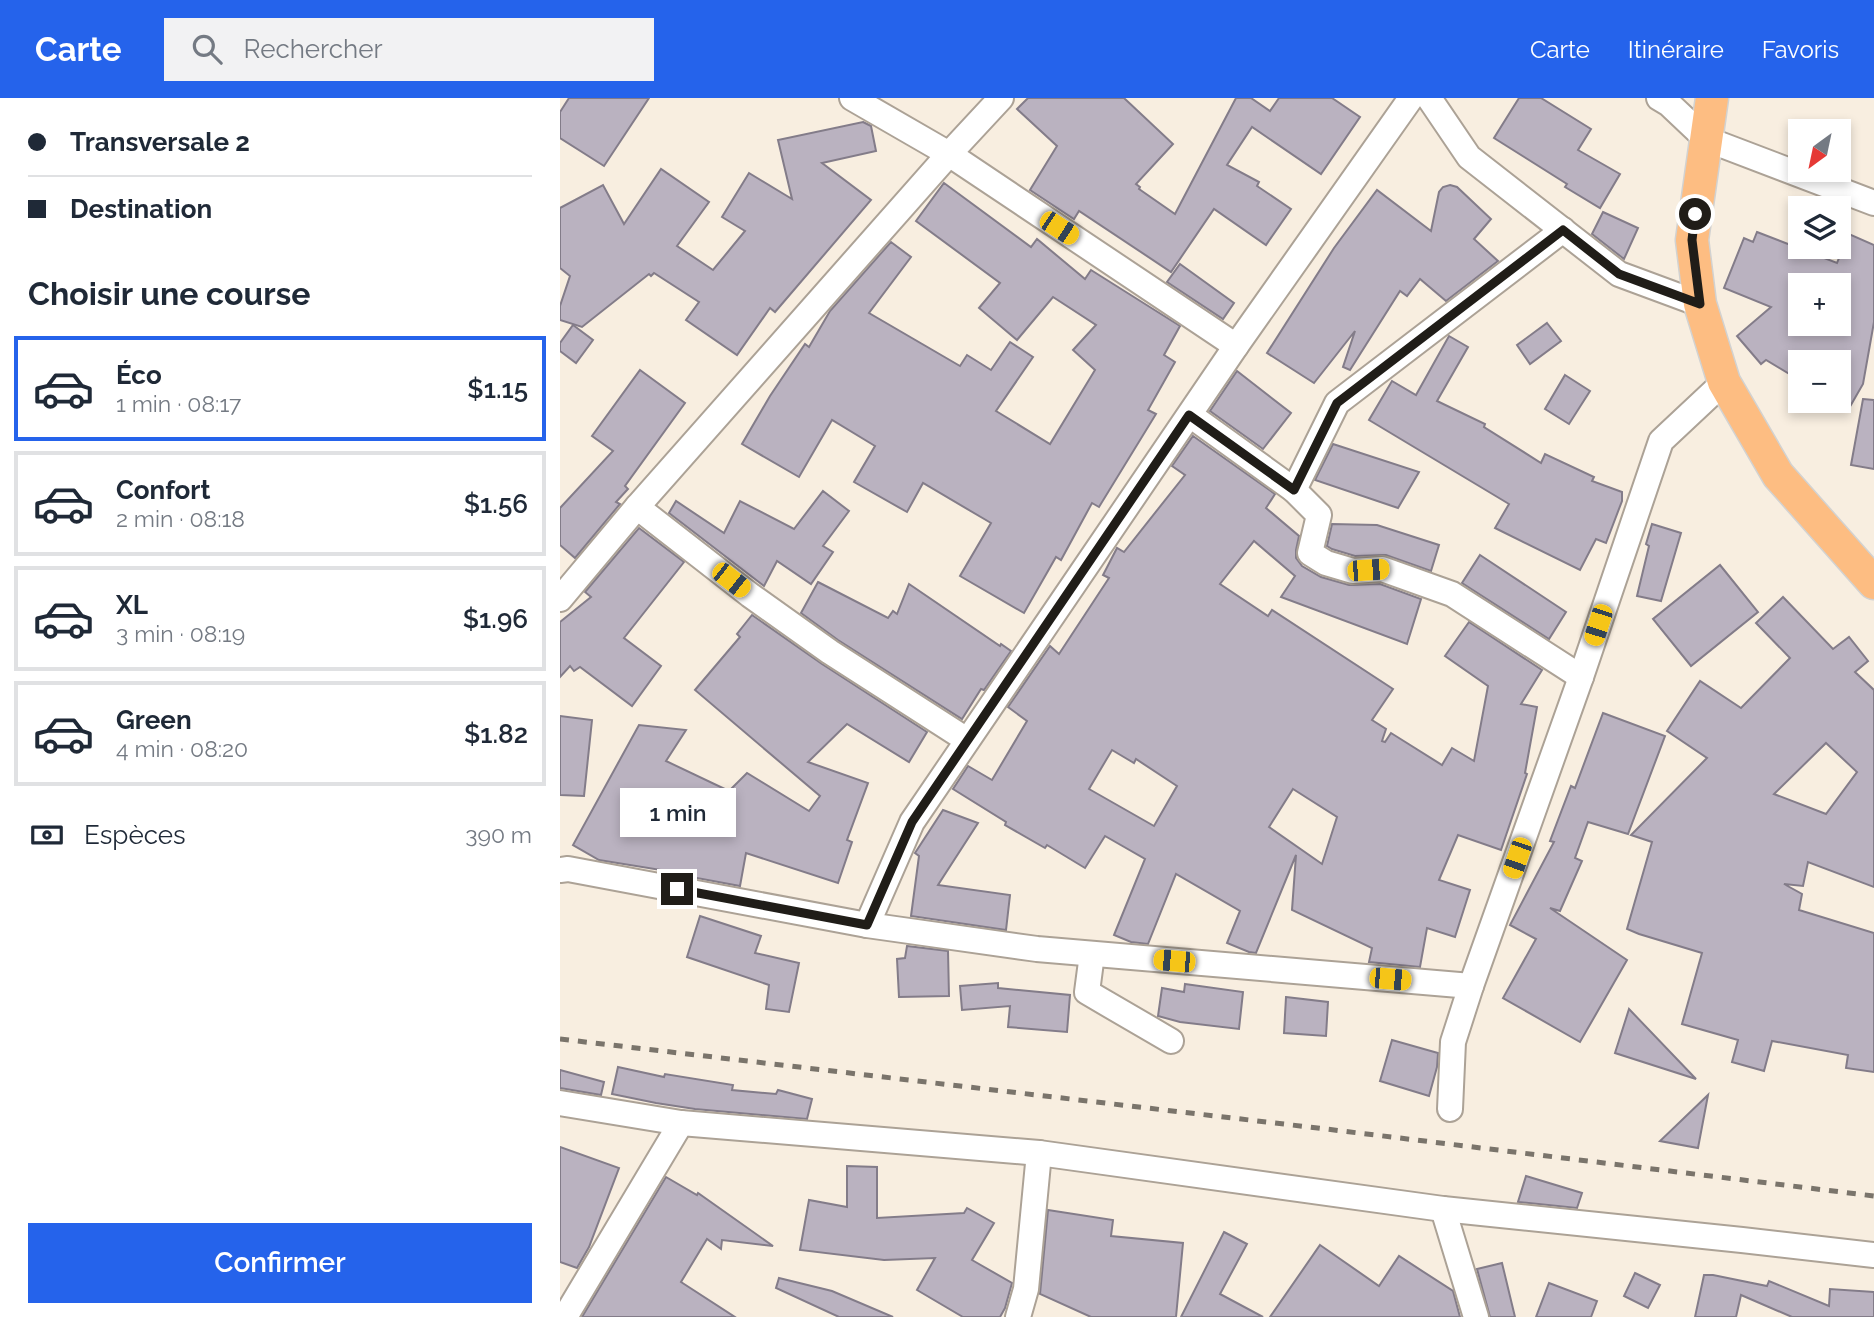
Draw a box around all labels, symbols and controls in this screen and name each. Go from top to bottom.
search box [164,18,654,81]
text: Carte [35,30,122,69]
icon: search [188,30,226,68]
text: Rechercher [244,34,383,64]
text: Carte [1530,35,1590,64]
text: Itinéraire [1628,35,1724,64]
text: Favoris [1762,35,1839,64]
north arrow [1788,119,1852,182]
map controls [1788,119,1851,413]
text: Transversale 2 [70,127,250,157]
text: Destination [70,194,212,224]
button: layers [1788,196,1851,259]
route start [1679,198,1711,230]
car [1036,208,1083,248]
button: + [1788,273,1851,336]
text: Choisir une course [28,275,311,312]
button: − [1788,350,1851,413]
icon: car [32,357,95,420]
text: Éco [116,360,162,390]
text: $1.15 [467,374,528,404]
text: 1 min · 08:17 [116,390,241,417]
icon: car [32,472,95,535]
text: Confort [116,475,210,505]
text: $1.56 [464,489,528,519]
text: 2 min · 08:18 [116,505,245,532]
car [1347,558,1390,582]
car [708,559,755,601]
icon: car [32,587,95,650]
text: XL [116,590,148,620]
car [1582,602,1615,648]
text: $1.96 [463,604,528,634]
text: 3 min · 08:19 [116,620,245,647]
icon: car [32,702,95,765]
text: Green [116,705,192,735]
text: $1.82 [464,719,528,749]
text: 4 min · 08:20 [116,735,248,762]
callout: 1 min [619,788,735,836]
text: 1 min [649,799,707,826]
icon: cash [28,816,66,854]
text: Espèces [84,820,186,850]
text: 390 m [465,821,532,848]
car [1501,835,1534,881]
route end [661,873,693,905]
car [1153,949,1196,973]
car [1369,967,1412,991]
button: Confirmer [28,1223,532,1303]

